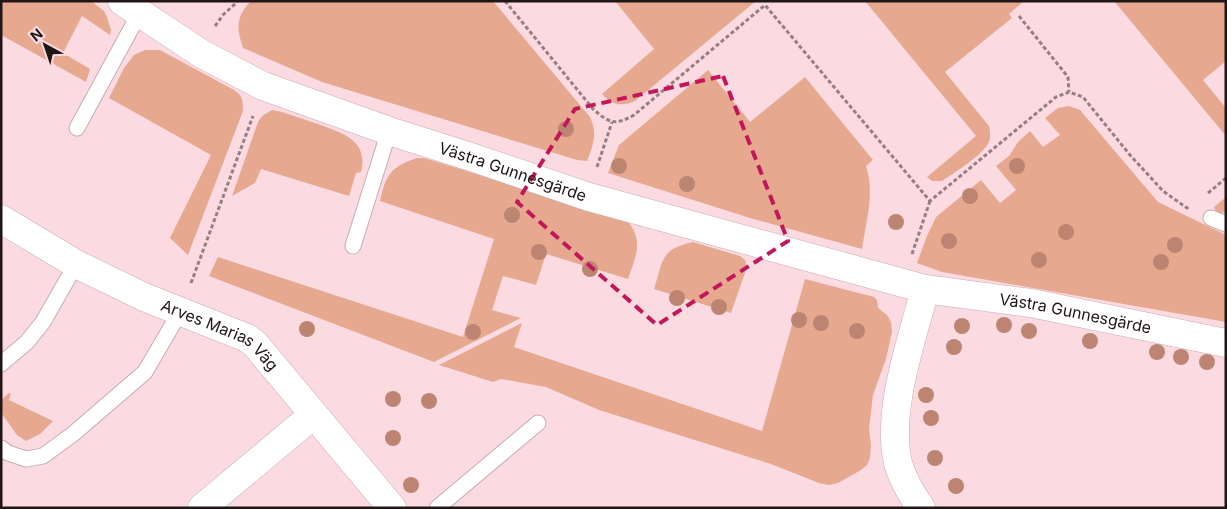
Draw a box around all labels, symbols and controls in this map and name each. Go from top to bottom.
north arrow [20,20,70,70]
text: N [27,25,46,45]
street label: Västra Gunnesgärde [437,138,589,205]
street label: Västra Gunnesgärde [998,289,1153,337]
street label: Arves Marias Väg [158,295,283,375]

